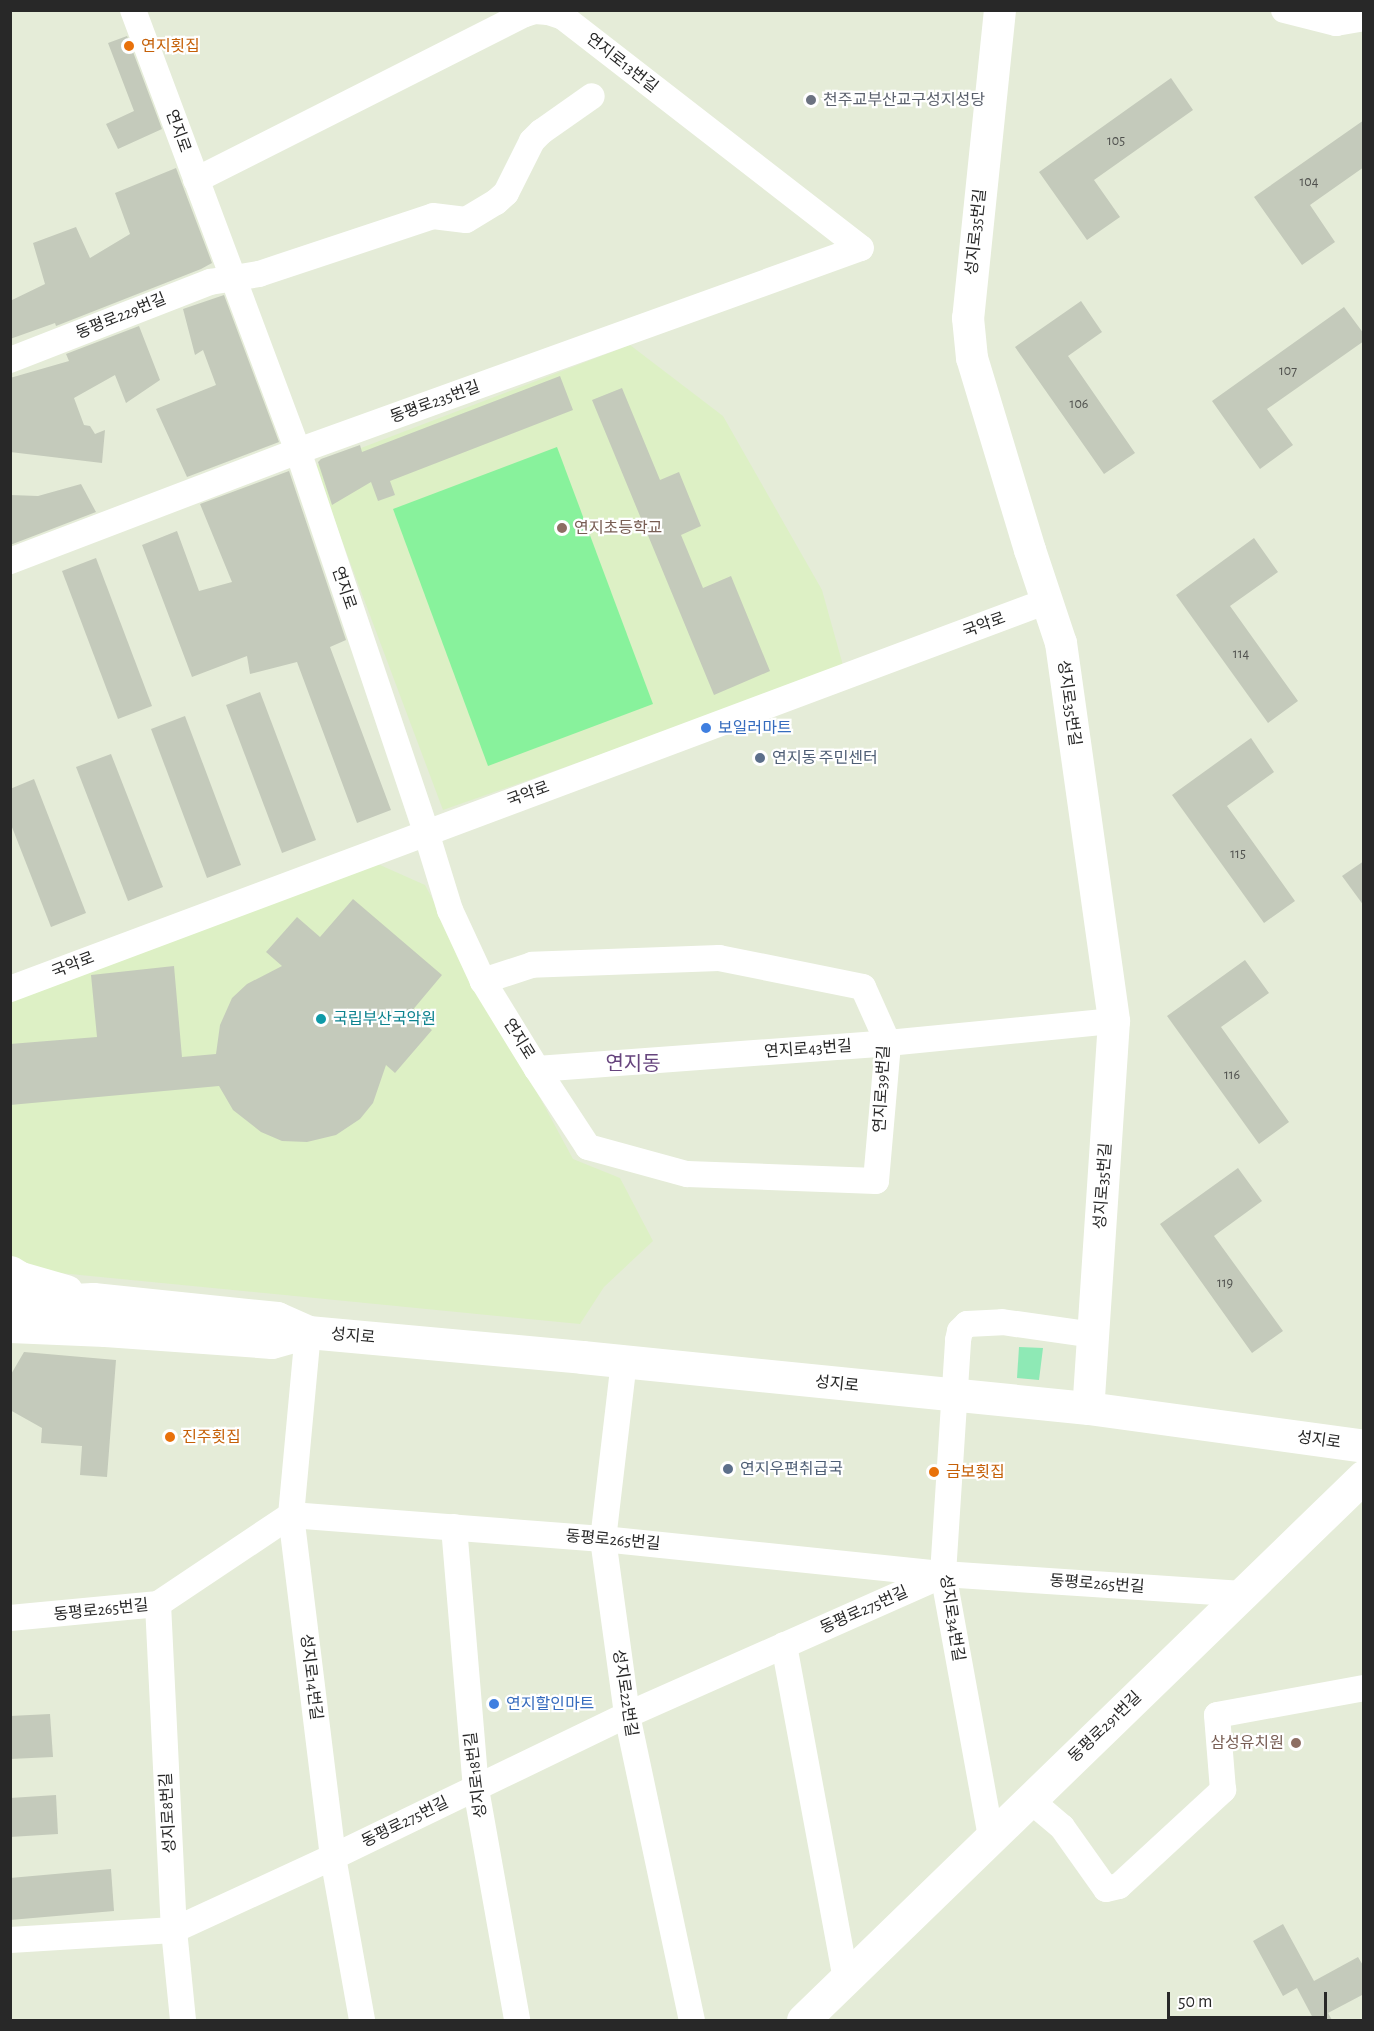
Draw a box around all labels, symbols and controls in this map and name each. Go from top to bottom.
street label: 연지로13번길 [582,29,662,97]
place label: 연지횟집 [141,36,200,56]
marker: 연지횟집 [122,39,136,53]
place label: 천주교부산교구성지성당 [823,90,985,110]
marker: 천주교부산교구성지성당 [804,93,818,107]
street label: 연지로 [161,107,195,155]
house number: 105 [1107,133,1125,149]
house number: 104 [1300,174,1318,190]
street label: 성지로35번길 [962,188,990,276]
street label: 동평로229번길 [73,289,169,343]
house number: 107 [1279,363,1297,379]
street label: 동평로235번길 [387,377,483,427]
house number: 106 [1070,396,1088,412]
place label: 연지초등학교 [574,518,662,538]
marker: 연지초등학교 [555,521,569,535]
street label: 연지로 [328,564,360,612]
street label: 국악로 [960,608,1008,642]
house number: 114 [1233,646,1249,662]
street label: 성지로35번길 [1053,659,1085,747]
place label: 보일러마트 [718,718,792,738]
marker: 보일러마트 [699,721,713,735]
place label: 연지동 주민센터 [772,748,878,768]
marker: 연지동 주민센터 [753,751,767,765]
street label: 국악로 [504,777,552,811]
house number: 115 [1230,846,1246,862]
street label: 국악로 [49,948,97,982]
place label: 국립부산국악원 [333,1009,436,1029]
marker: 국립부산국악원 [314,1012,328,1026]
street label: 연지로 [499,1015,539,1063]
street label: 연지로43번길 [763,1036,853,1062]
street label: 연지로39번길 [870,1045,894,1133]
district label: 연지동 [605,1052,661,1076]
house number: 116 [1224,1067,1240,1083]
street label: 성지로35번길 [1090,1142,1116,1230]
house number: 119 [1217,1275,1233,1291]
street label: 성지로 [330,1325,376,1347]
street label: 성지로 [814,1372,860,1396]
place label: 진주횟집 [182,1427,241,1447]
street label: 성지로 [1296,1427,1342,1453]
marker: 진주횟집 [163,1430,177,1444]
place label: 연지우편취급국 [740,1459,843,1479]
marker: 연지우편취급국 [721,1462,735,1476]
place label: 금보횟집 [946,1462,1005,1482]
marker: 금보횟집 [927,1465,941,1479]
street label: 동평로265번길 [565,1526,661,1554]
street label: 동평로265번길 [1049,1571,1145,1597]
street label: 성지로34번길 [936,1573,968,1663]
street label: 동평로275번길 [817,1582,911,1638]
street label: 동평로265번길 [53,1595,149,1625]
street label: 성지로14번길 [296,1633,326,1721]
street label: 성지로22번길 [609,1648,641,1738]
street label: 동평로291번길 [1065,1687,1145,1767]
place label: 연지할인마트 [506,1694,594,1714]
marker: 연지할인마트 [487,1697,501,1711]
street label: 성지로18번길 [461,1731,491,1819]
place label: 삼성유치원 [1210,1733,1284,1753]
marker: 삼성유치원 [1289,1736,1303,1750]
street label: 성지로8번길 [156,1772,180,1854]
street label: 동평로275번길 [358,1793,452,1851]
scale bar [1170,1980,1330,2018]
text: 50 m [1178,1993,1212,2011]

